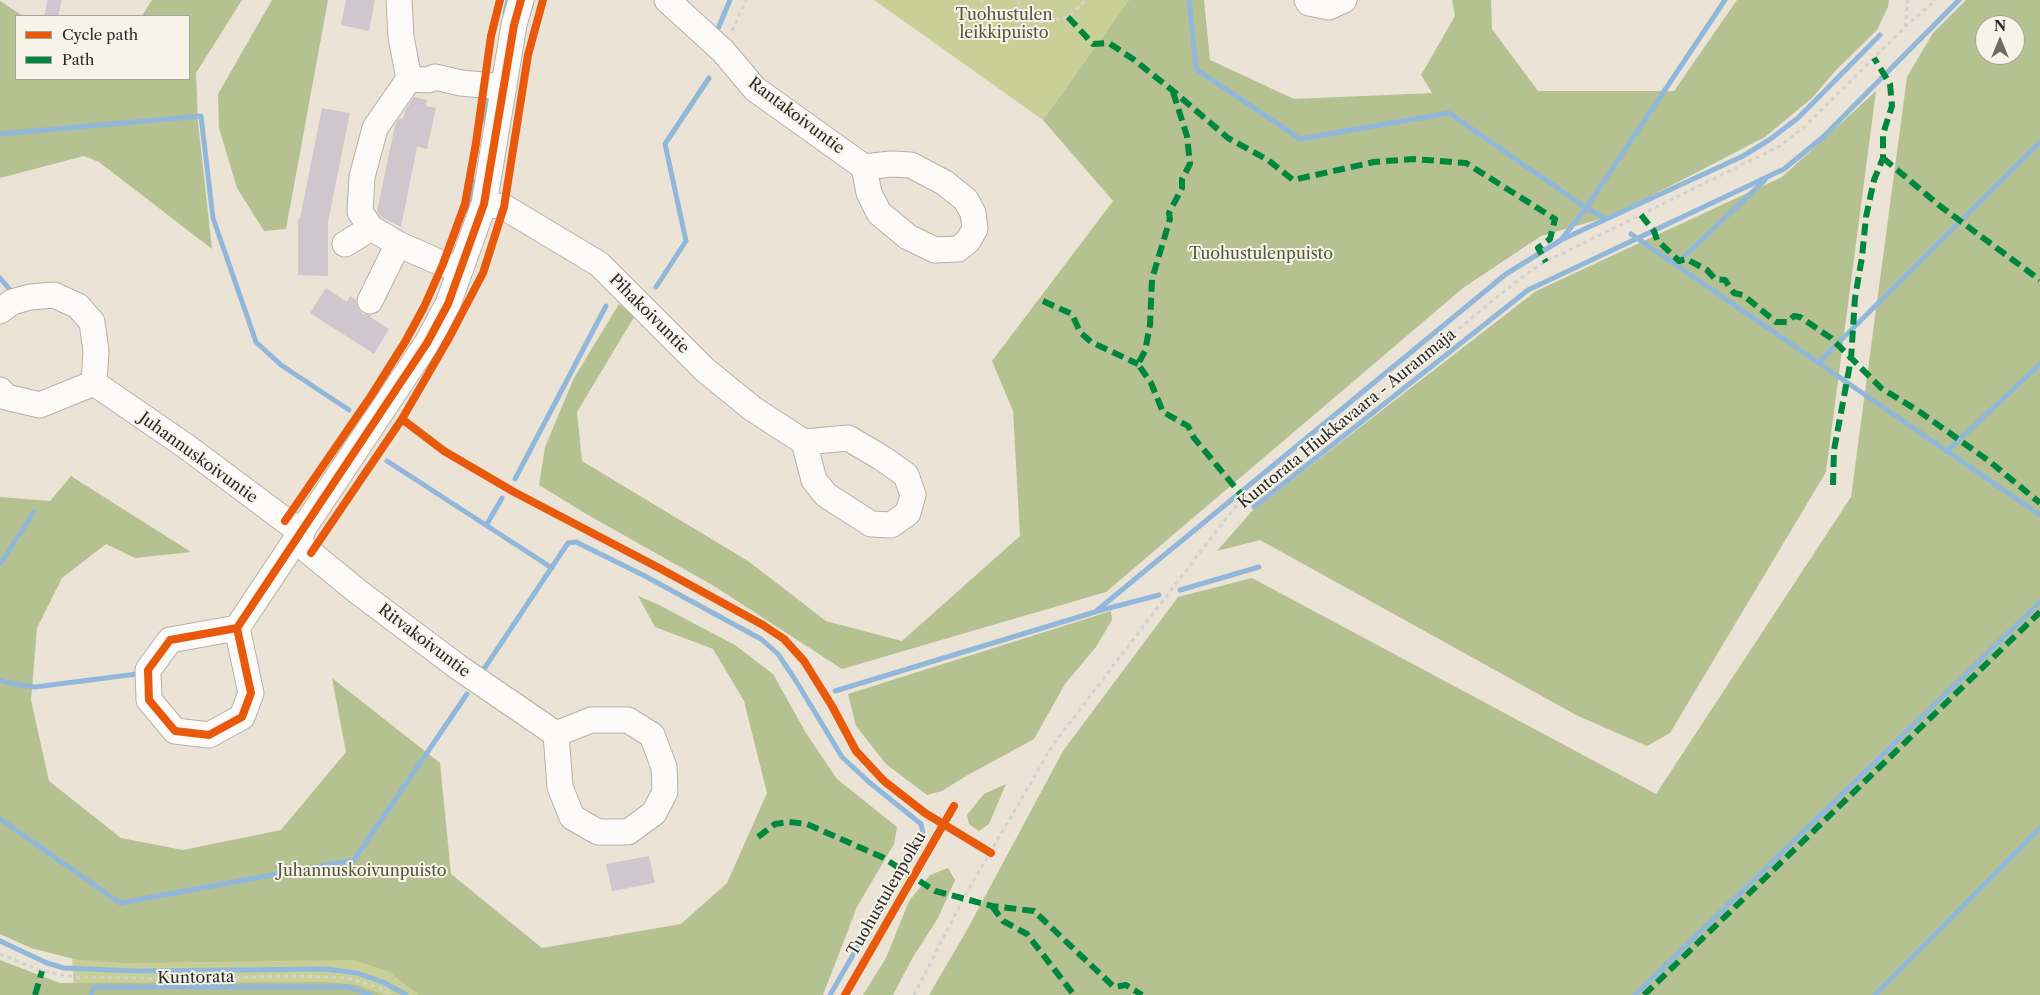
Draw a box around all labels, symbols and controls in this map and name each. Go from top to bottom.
park label: Tuohustulen leikkipuisto [955,5,1053,43]
legend [15,15,190,80]
north arrow [1975,15,2025,65]
text: N [1994,17,2006,35]
text: Cycle path [62,25,138,44]
text: Path [62,50,94,69]
street label: Rantakoivuntie [744,74,848,158]
park label: Tuohustulenpuisto [1189,244,1333,264]
street label: Pihakoivuntie [605,270,693,358]
street label: Kuntorata Hiukkavaara - Auranmaja [1234,325,1460,513]
street label: Juhannuskoivuntie [135,409,261,507]
street label: Ritvakoivuntie [374,600,474,682]
street label: Tuohustulenpolku [844,828,930,960]
park label: Juhannuskoivunpuisto [277,861,447,881]
street label: Kuntorata [157,968,235,988]

